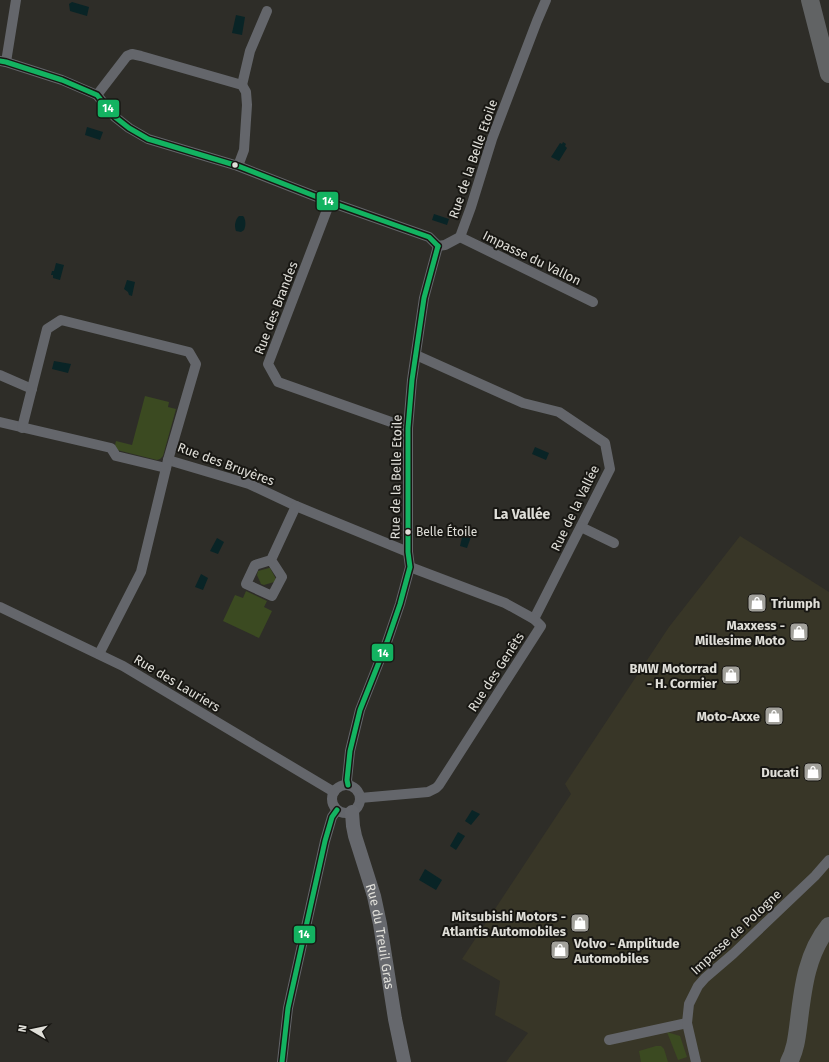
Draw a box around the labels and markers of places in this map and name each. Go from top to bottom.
unlabelled marker [230,160,240,170]
place label: Belle Étoile [416,524,477,539]
marker: Belle Étoile [403,527,413,537]
shop icon: Triumph [746,592,768,614]
place label: Triumph [771,596,820,611]
place label: Maxxess - Millesime Moto [695,618,785,648]
shop icon: Maxxess - Millesime Moto [788,621,810,643]
place label: BMW Motorrad - H. Cormier [630,661,718,691]
shop icon: BMW Motorrad - H. Cormier [720,664,742,686]
shop icon: Moto-Axxe [763,705,785,727]
place label: Moto-Axxe [697,709,760,724]
shop icon: Ducati [802,761,824,783]
place label: Ducati [761,765,799,780]
place label: Mitsubishi Motors - Atlantis Automobiles [441,909,567,939]
shop icon: Mitsubishi Motors - Atlantis Automobiles [569,912,591,934]
place label: Volvo - Amplitude Automobiles [573,936,679,966]
shop icon: Volvo - Amplitude Automobiles [549,939,571,961]

